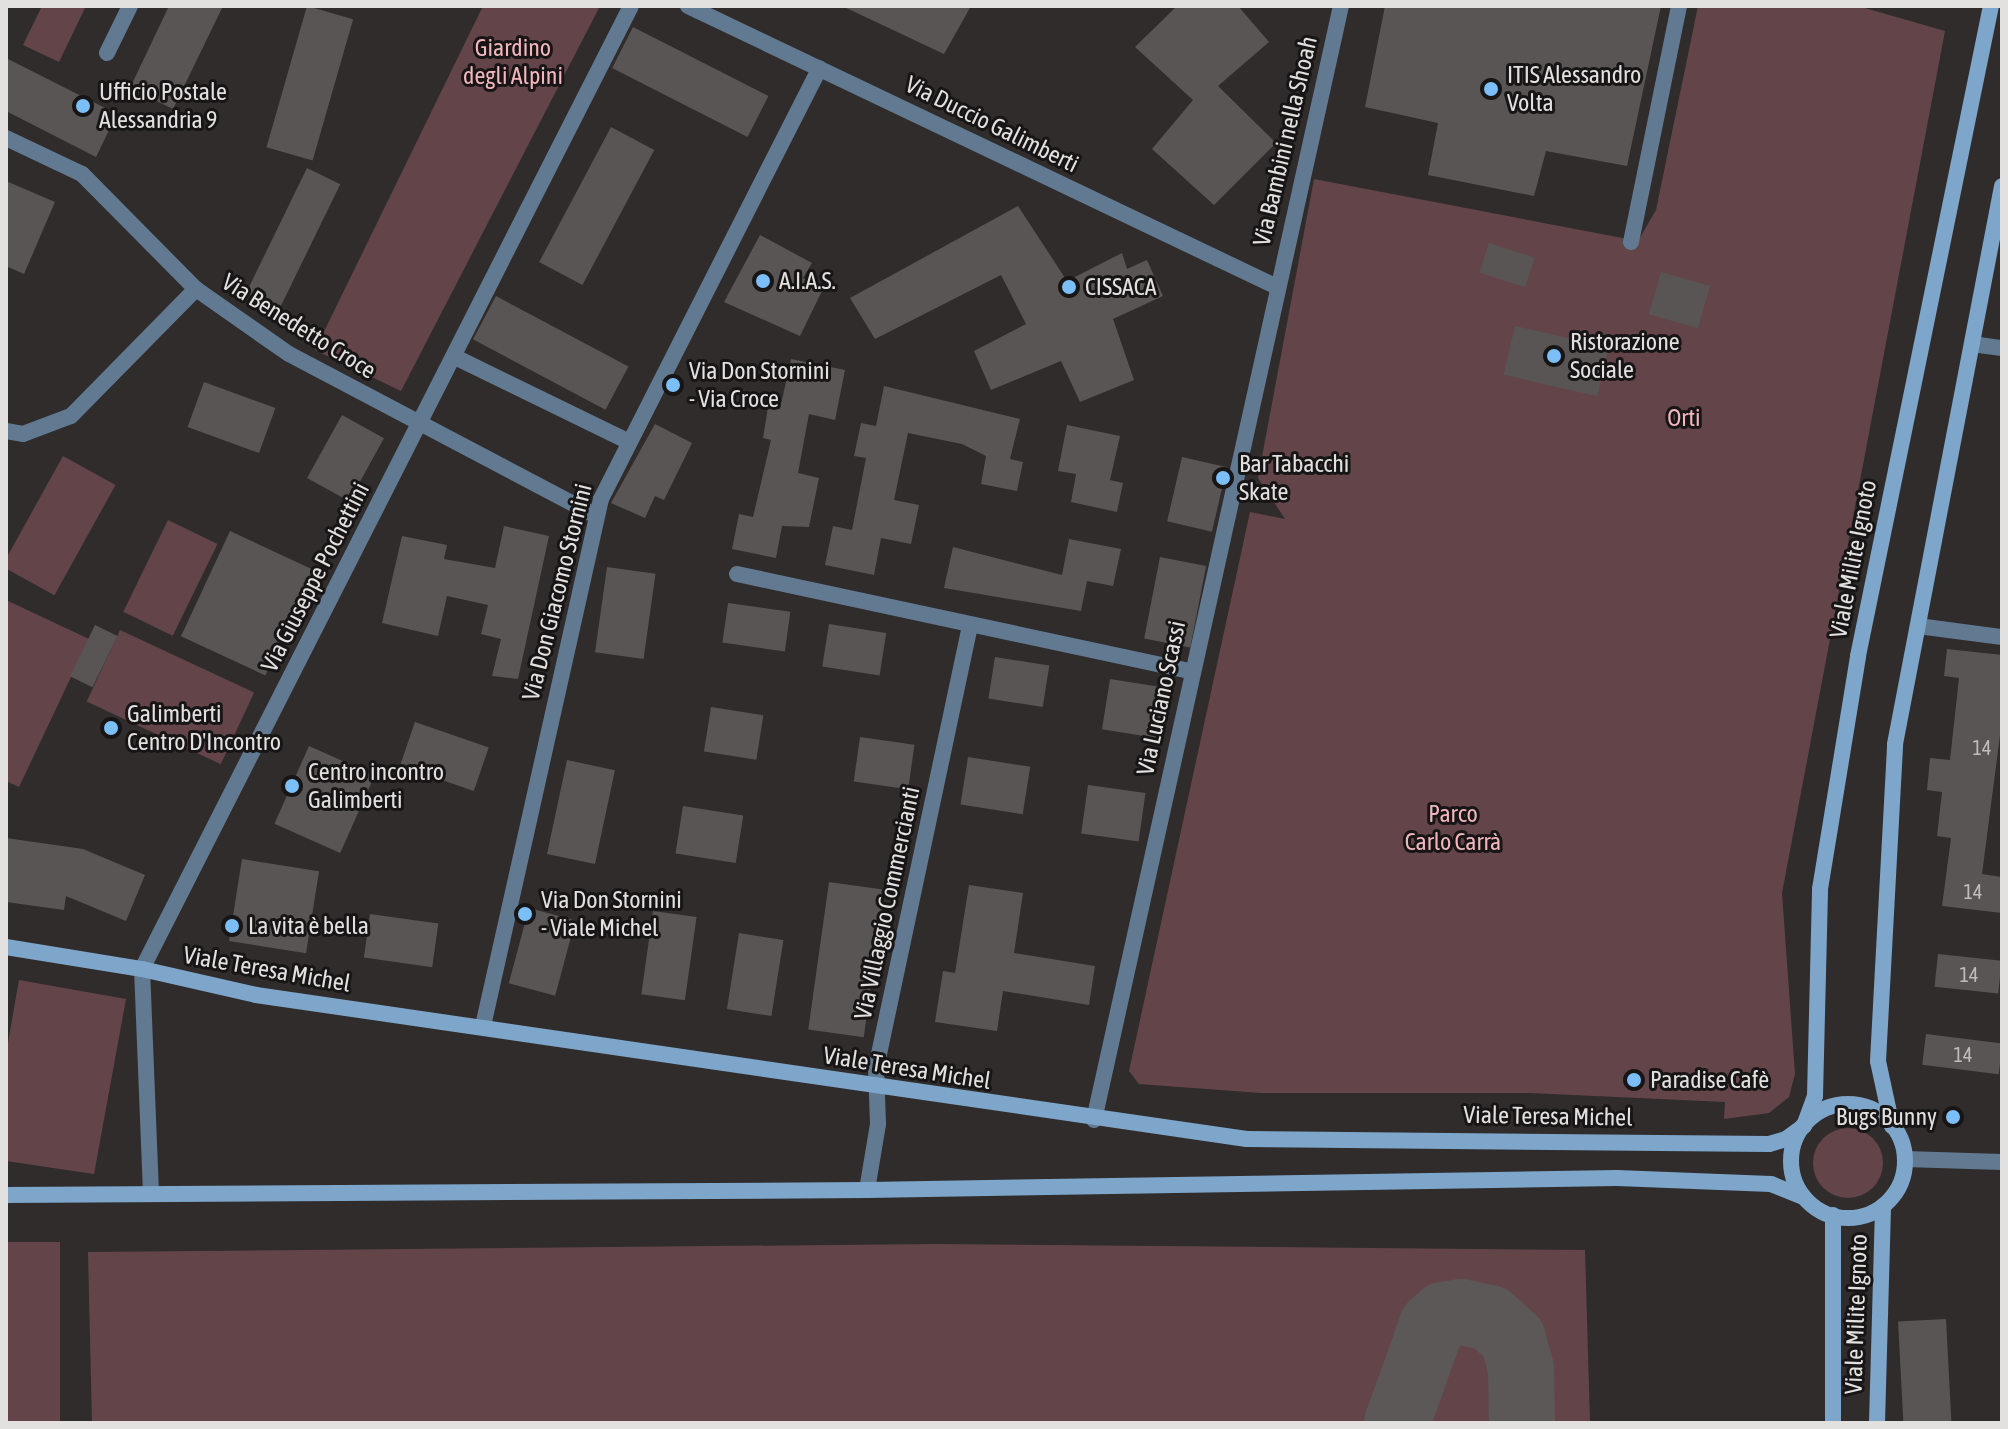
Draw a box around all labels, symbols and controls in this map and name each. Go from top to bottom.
street label: Via Bambini nella Shoah [1247,33,1323,249]
park label: Giardino degli Alpini [463,34,563,90]
place label: ITIS Alessandro Volta [1507,61,1641,117]
street label: Via Duccio Galimberti [901,70,1083,178]
place label: Ufficio Postale Alessandria 9 [99,78,227,134]
marker: ITIS Alessandro Volta [1482,80,1500,98]
marker: Ufficio Postale Alessandria 9 [74,97,92,115]
street label: Via Benedetto Croce [217,267,381,385]
place label: A.I.A.S. [779,267,836,295]
marker: A.I.A.S. [754,272,772,290]
place label: CISSACA [1085,273,1156,301]
marker: CISSACA [1060,278,1078,296]
place label: Ristorazione Sociale [1570,328,1680,384]
marker: Ristorazione Sociale [1545,347,1563,365]
place label: Via Don Stornini - Via Croce [689,357,830,413]
marker: Via Don Stornini - Via Croce [664,376,682,394]
park label: Orti [1667,404,1701,432]
place label: Bar Tabacchi Skate [1239,450,1349,506]
marker: Bar Tabacchi Skate [1214,469,1232,487]
street label: Via Giuseppe Pochettini [255,478,375,676]
street label: Viale Milite Ignoto [1824,478,1882,640]
street label: Via Don Giacomo Stornini [516,481,598,703]
street label: Via Luciano Scassi [1131,618,1191,778]
place label: Galimberti Centro D'Incontro [127,700,281,756]
marker: Galimberti Centro D'Incontro [102,719,120,737]
house number: 14 [1973,735,1991,759]
place label: Centro incontro Galimberti [308,758,444,814]
marker: Centro incontro Galimberti [283,777,301,795]
street label: Via Villaggio Commercianti [848,784,926,1022]
park label: Parco Carlo Carrà [1405,800,1501,856]
house number: 14 [1964,879,1982,903]
place label: Via Don Stornini - Viale Michel [541,886,682,942]
marker: Via Don Stornini - Viale Michel [516,905,534,923]
place label: La vita è bella [248,912,369,940]
marker: La vita è bella [223,917,241,935]
street label: Viale Teresa Michel [181,940,353,998]
house number: 14 [1960,962,1978,986]
street label: Viale Teresa Michel [821,1041,993,1095]
house number: 14 [1954,1042,1972,1066]
place label: Paradise Cafè [1650,1066,1769,1094]
marker: Paradise Cafè [1625,1071,1643,1089]
street label: Viale Teresa Michel [1463,1100,1633,1132]
place label: Bugs Bunny [1836,1103,1937,1131]
marker: Bugs Bunny [1944,1108,1962,1126]
street label: Viale Milite Ignoto [1839,1233,1873,1395]

